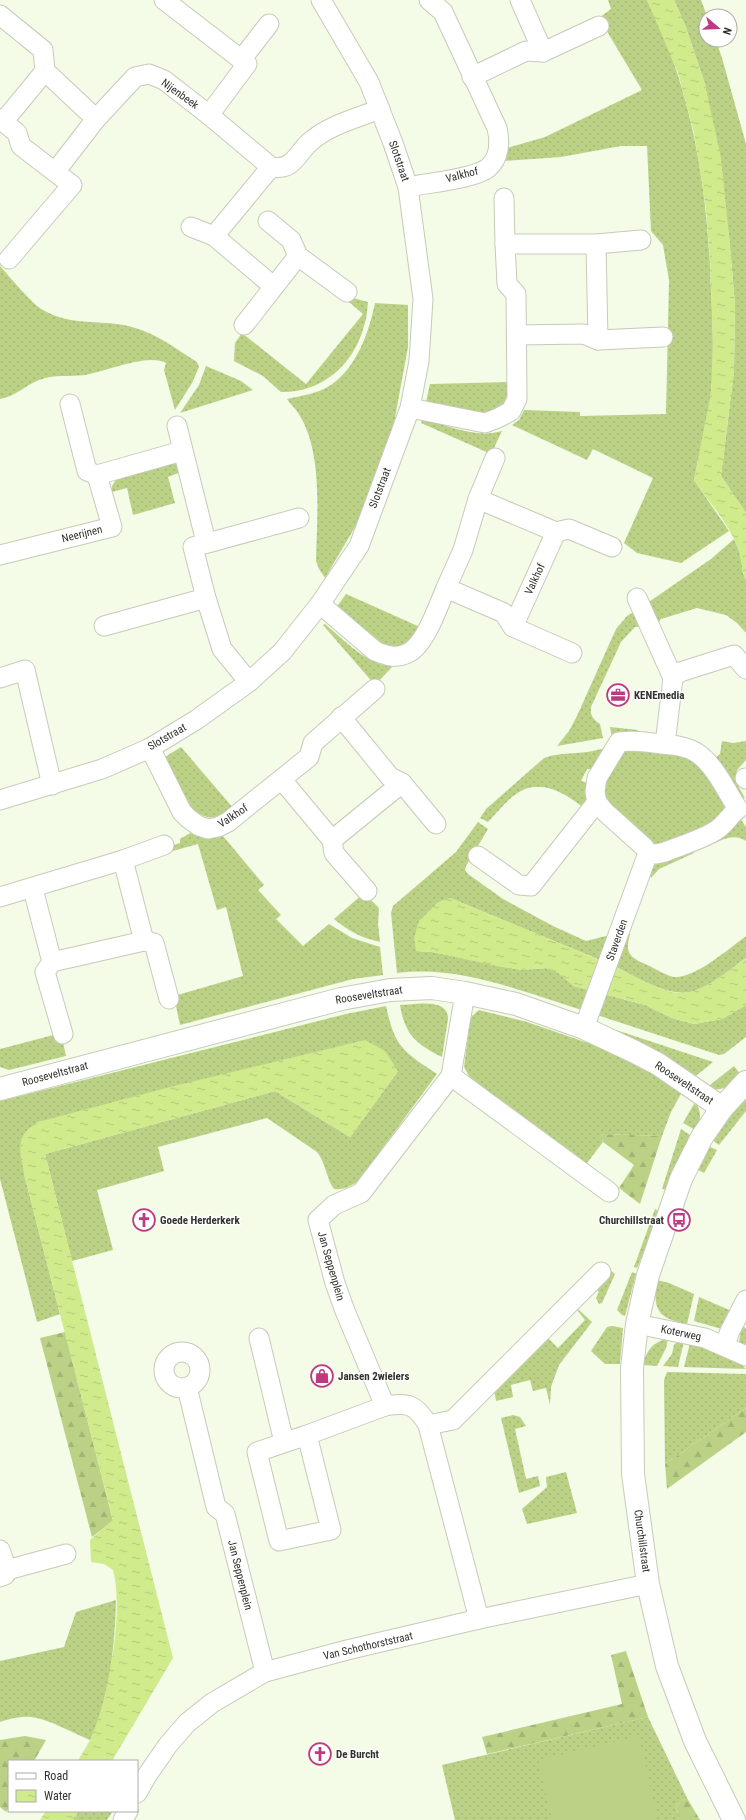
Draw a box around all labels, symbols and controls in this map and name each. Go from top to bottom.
north arrow [698,8,738,48]
text: N [720,26,734,37]
street label: Nijenbeek [159,76,201,112]
street label: Slotstraat [386,139,412,183]
street label: Valkhof [444,165,480,185]
street label: Slotstraat [366,466,394,510]
street label: Neerijnen [60,523,104,545]
street label: Valkhof [522,561,548,597]
office icon: KENEmedia [605,682,631,708]
place label: KENEmedia [634,689,684,702]
street label: Slotstraat [145,721,189,753]
street label: Valkhof [216,801,251,830]
street label: Staverden [604,918,630,962]
street label: Rooseveltstraat [335,983,403,1007]
street label: Rooseveltstraat [21,1059,89,1089]
street label: Rooseveltstraat [652,1059,716,1107]
church icon: Goede Herderkerk [131,1207,157,1233]
bus stop icon: Churchillstraat [666,1207,692,1233]
place label: Goede Herderkerk [160,1214,240,1227]
place label: Churchillstraat [599,1214,665,1227]
street label: Jan Seppenplein [315,1230,347,1302]
street label: Koterweg [660,1322,702,1344]
shop icon: Jansen 2wielers [309,1363,335,1389]
place label: Jansen 2wielers [338,1370,409,1383]
street label: Churchillstraat [631,1509,653,1573]
street label: Jan Seppenplein [225,1539,255,1611]
street label: Van Schothorststraat [322,1629,414,1663]
church icon: De Burcht [307,1741,333,1767]
place label: De Burcht [336,1748,380,1761]
legend [8,1760,138,1812]
text: Road [44,1769,68,1783]
text: Water [44,1789,72,1803]

